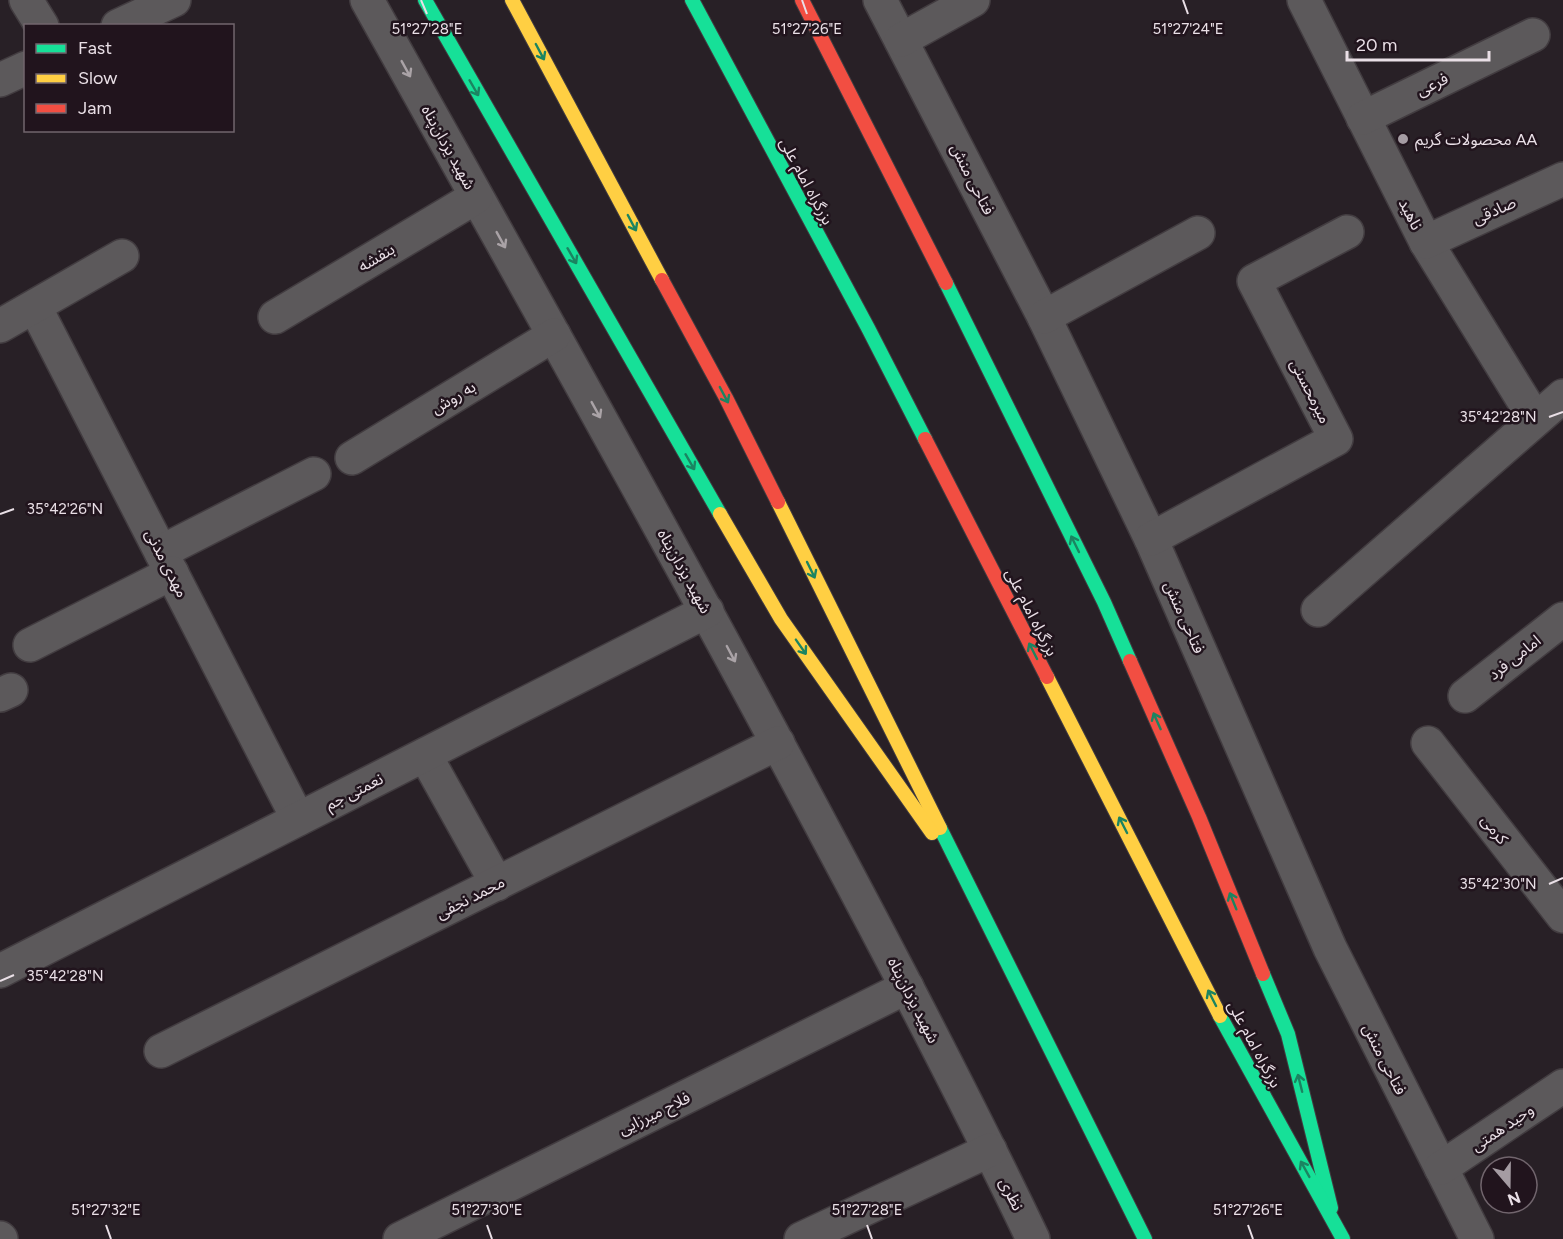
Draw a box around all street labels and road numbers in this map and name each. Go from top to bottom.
street label: فرعی [1413,69,1451,100]
street label: شهید یزدان‌پناه [417,102,480,193]
street label: بزرگراه امام علی [773,134,837,229]
street label: فتاحی منش [947,141,999,218]
street label: صادقی [1469,192,1519,228]
street label: ناهید [1395,195,1426,233]
street label: بنفشه [355,239,398,276]
street label: میرمحسنی [1286,356,1335,427]
street label: به روش [428,377,479,418]
street label: مهدی مدنی [141,526,192,601]
street label: شهید یزدان‌پناه [653,526,716,617]
street label: بزرگراه امام علی [999,565,1062,661]
street label: فتاحی منش [1160,578,1209,656]
street label: امامی فرد [1484,631,1544,684]
street label: نعمتی جم [322,769,388,817]
street label: کرمی [1477,811,1512,848]
street label: محمد نجفی [433,872,508,923]
street label: شهید یزدان‌پناه [883,954,943,1047]
street label: بزرگراه امام علی [1221,997,1285,1092]
street label: فتاحی منش [1359,1021,1411,1098]
street label: فلاح میرزایی [615,1088,695,1142]
street label: وحید همتی [1467,1100,1537,1155]
street label: نظری [996,1175,1028,1214]

